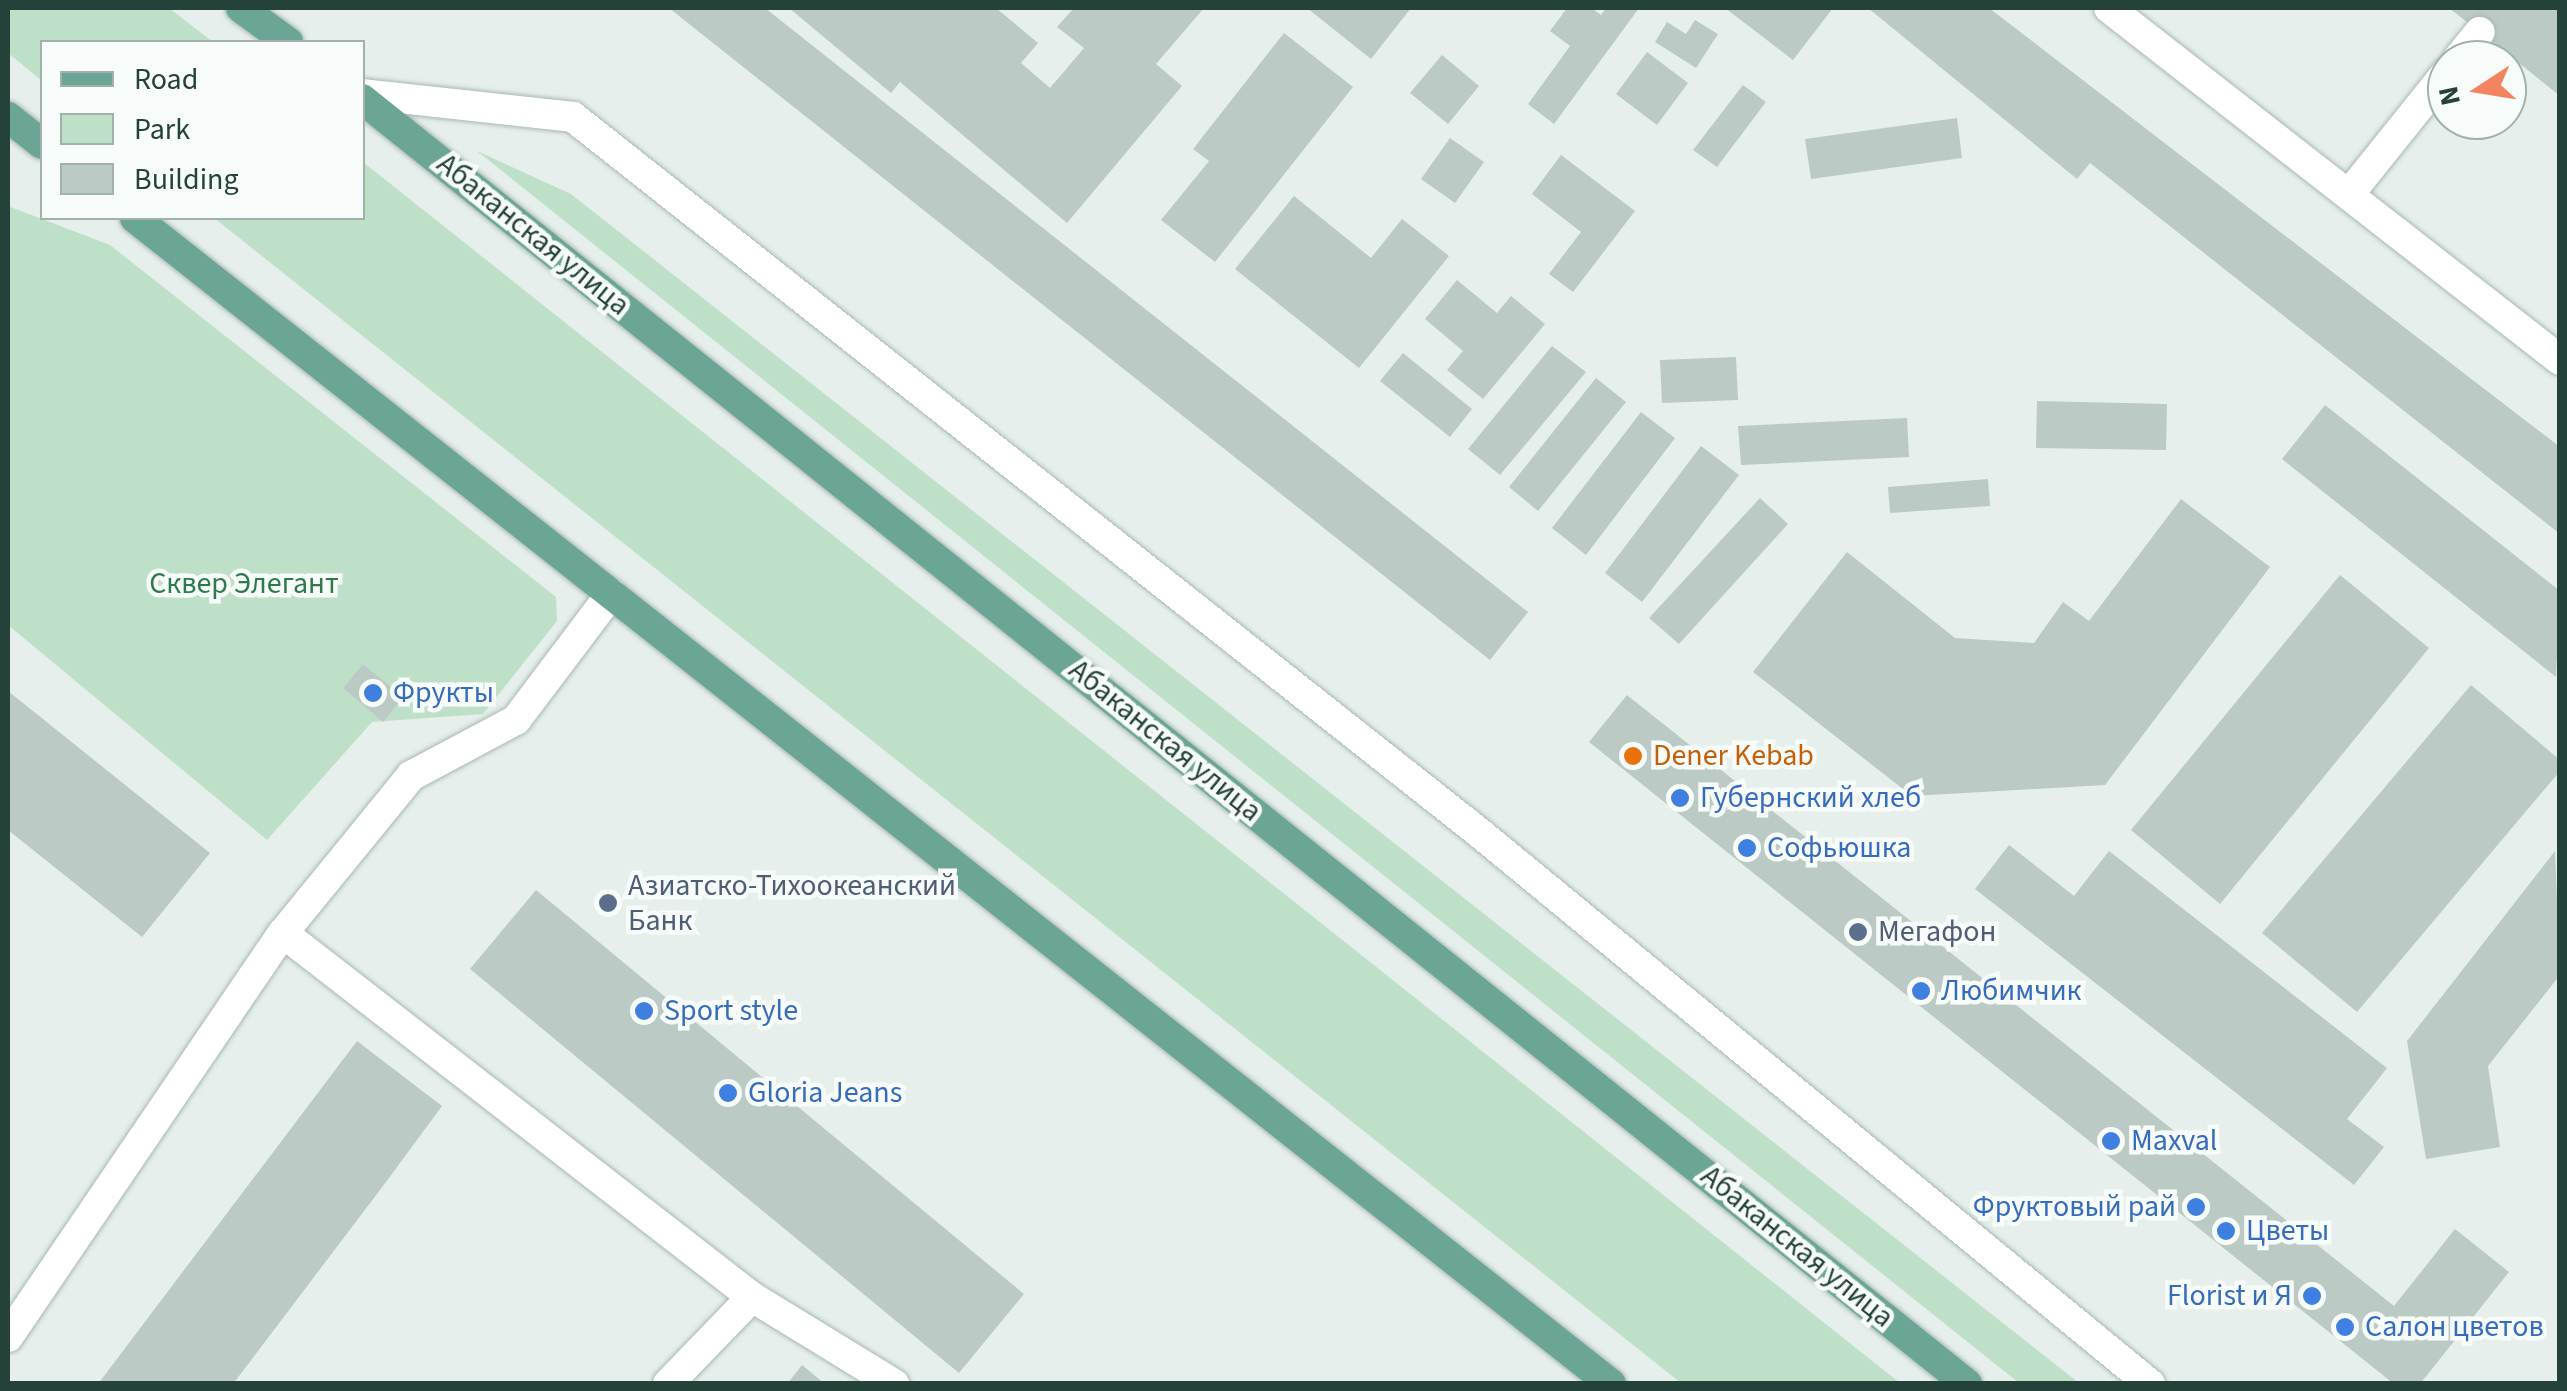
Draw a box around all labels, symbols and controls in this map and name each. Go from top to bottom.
legend [40,40,365,220]
north arrow [2427,40,2527,140]
text: Road [134,58,198,101]
text: N [2428,83,2471,109]
text: Park [134,108,190,151]
street label: Абаканская улица [429,146,637,324]
text: Building [134,158,239,201]
park label: Сквер Элегант [149,566,339,602]
street label: Абаканская улица [1061,652,1269,830]
place label: Фрукты [393,675,494,711]
marker: Фрукты [362,682,384,704]
place label: Dener Kebab [1653,738,1814,774]
marker: Dener Kebab [1622,745,1644,767]
place label: Губернский хлеб [1700,780,1921,816]
marker: Губернский хлеб [1669,787,1691,809]
place label: Софьюшка [1767,830,1911,866]
marker: Софьюшка [1736,837,1758,859]
place label: Азиатско-Тихоокеанский Банк [628,868,956,938]
marker: Азиатско-Тихоокеанский Банк [597,892,619,914]
place label: Мегафон [1878,914,1996,950]
marker: Мегафон [1847,921,1869,943]
place label: Любимчик [1941,973,2081,1009]
marker: Любимчик [1910,980,1932,1002]
place label: Sport style [664,993,798,1029]
marker: Sport style [633,1000,655,1022]
place label: Gloria Jeans [748,1075,902,1111]
marker: Gloria Jeans [717,1082,739,1104]
place label: Maxval [2131,1123,2217,1159]
marker: Maxval [2100,1130,2122,1152]
street label: Абаканская улица [1693,1158,1901,1336]
place label: Фруктовый рай [1973,1189,2176,1225]
marker: Фруктовый рай [2185,1196,2207,1218]
place label: Цветы [2246,1213,2329,1249]
marker: Цветы [2215,1220,2237,1242]
place label: Florist и Я [2167,1278,2292,1314]
marker: Florist и Я [2301,1285,2323,1307]
place label: Салон цветов [2365,1309,2544,1345]
marker: Салон цветов [2334,1316,2356,1338]

